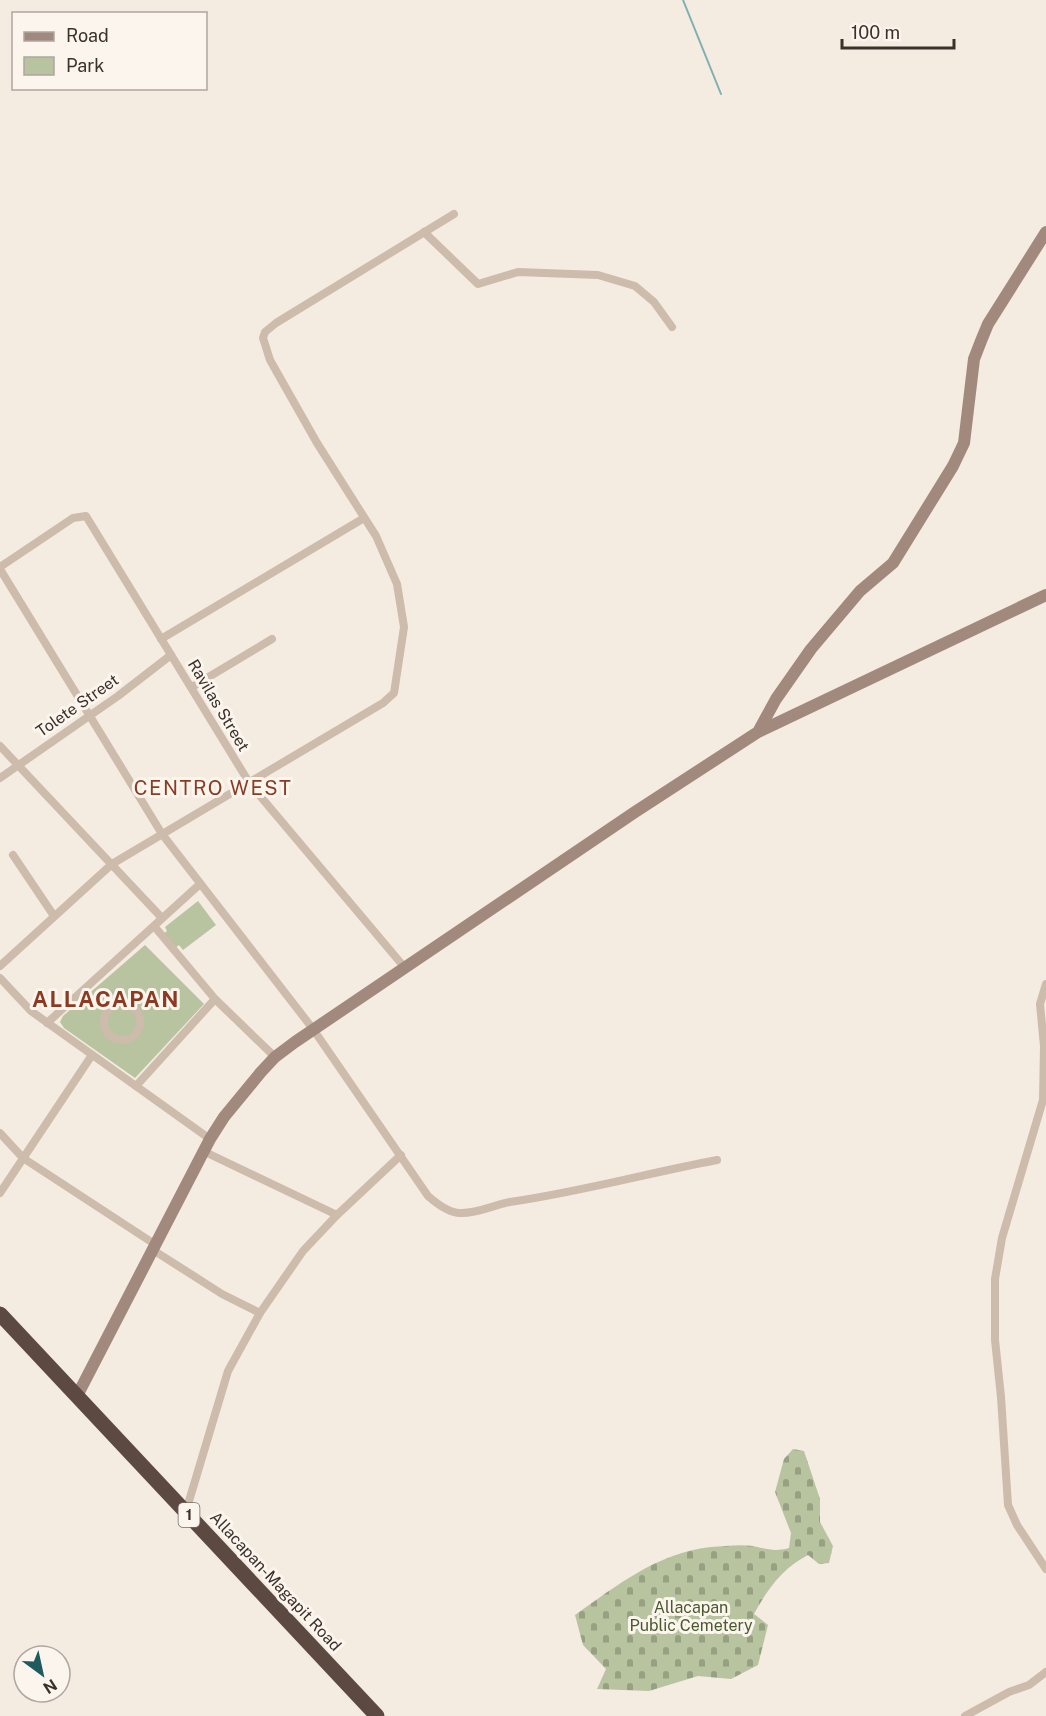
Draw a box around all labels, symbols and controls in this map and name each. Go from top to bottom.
legend [12,12,207,90]
scale bar [842,12,954,50]
text: 100 m [851,22,900,43]
text: Road [66,25,109,46]
text: Park [66,55,104,76]
street label: Ravilas Street [184,656,253,755]
street label: Tolete Street [32,670,122,741]
district label: CENTRO WEST [134,776,292,800]
district label: ALLACAPAN [32,986,180,1012]
road number: 1 [178,1503,200,1527]
street label: Allacapan-Magapit Road [206,1508,345,1655]
park label: Allacapan Public Cemetery [630,1598,753,1635]
north arrow [12,1644,72,1704]
text: N [39,1675,60,1698]

